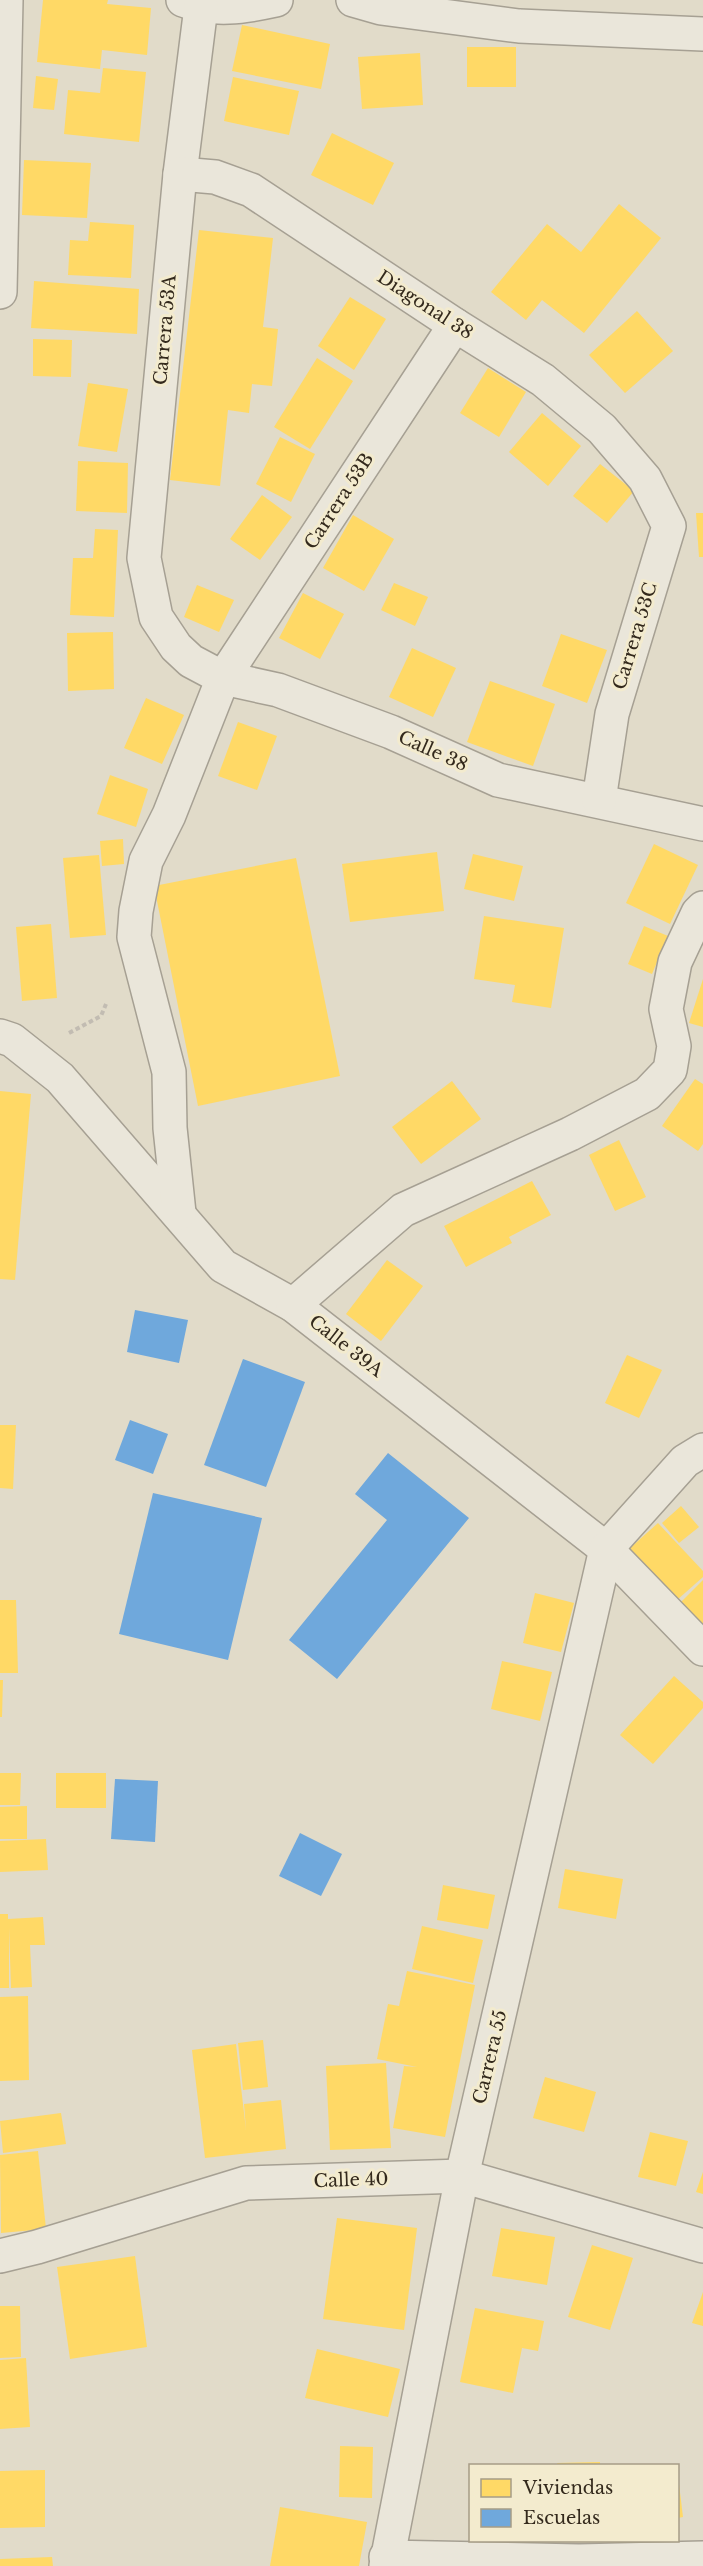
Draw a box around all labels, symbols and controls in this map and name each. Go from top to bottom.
street label: Diagonal 38 [373,266,477,344]
street label: Carrera 53A [149,273,181,386]
street label: Carrera 53B [300,449,378,553]
street label: Carrera 53C [608,580,662,692]
street label: Calle 38 [395,726,471,776]
street label: Calle 39A [305,1310,388,1382]
street label: Carrera 55 [469,2008,511,2106]
street label: Calle 40 [313,2168,389,2192]
legend [469,2464,679,2542]
text: Viviendas [522,2477,613,2499]
text: Escuelas [523,2507,600,2529]

